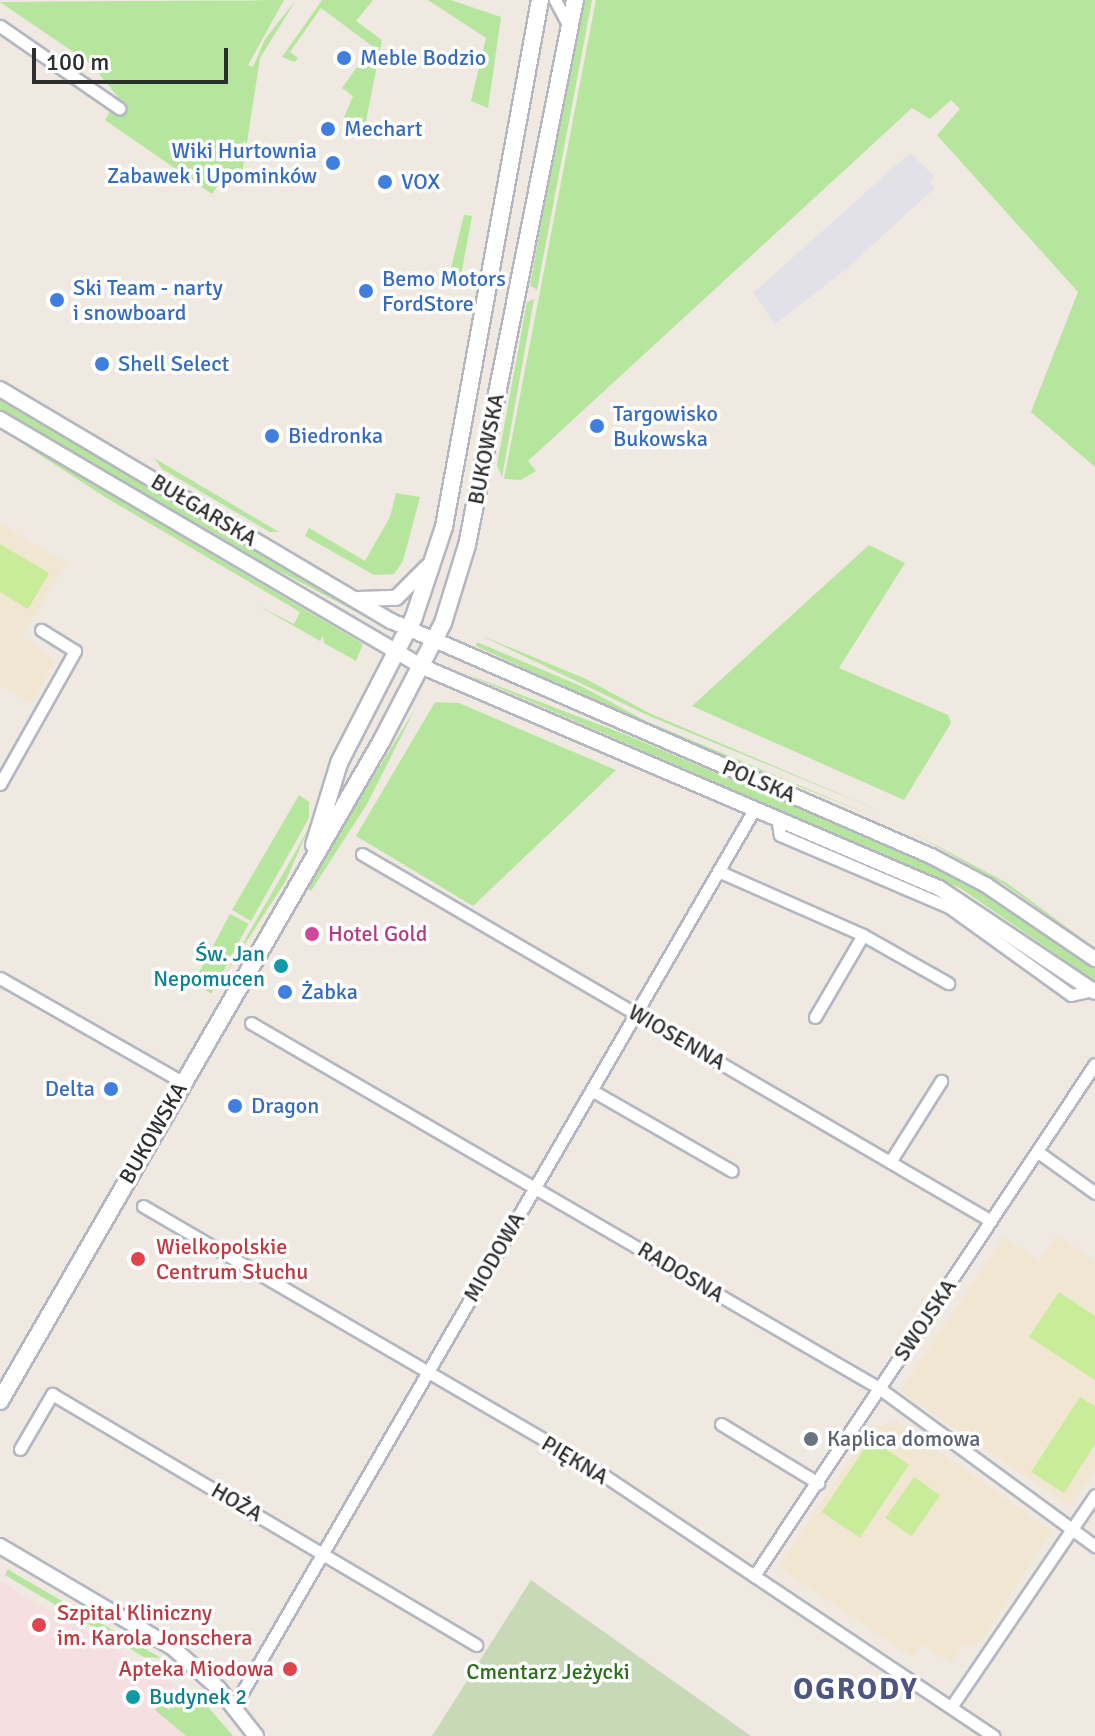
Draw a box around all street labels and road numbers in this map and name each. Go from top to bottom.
street label: BUKOWSKA [462,391,510,507]
street label: BUŁGARSKA [146,468,262,552]
street label: POLSKA [718,754,800,808]
street label: WIOSENNA [624,999,730,1075]
street label: BUKOWSKA [113,1078,193,1188]
street label: MIODOWA [458,1208,530,1306]
street label: RADOSNA [633,1236,729,1308]
street label: SWOJSKA [888,1274,962,1366]
street label: PIĘKNA [537,1430,613,1490]
street label: HOŻA [207,1477,267,1527]

